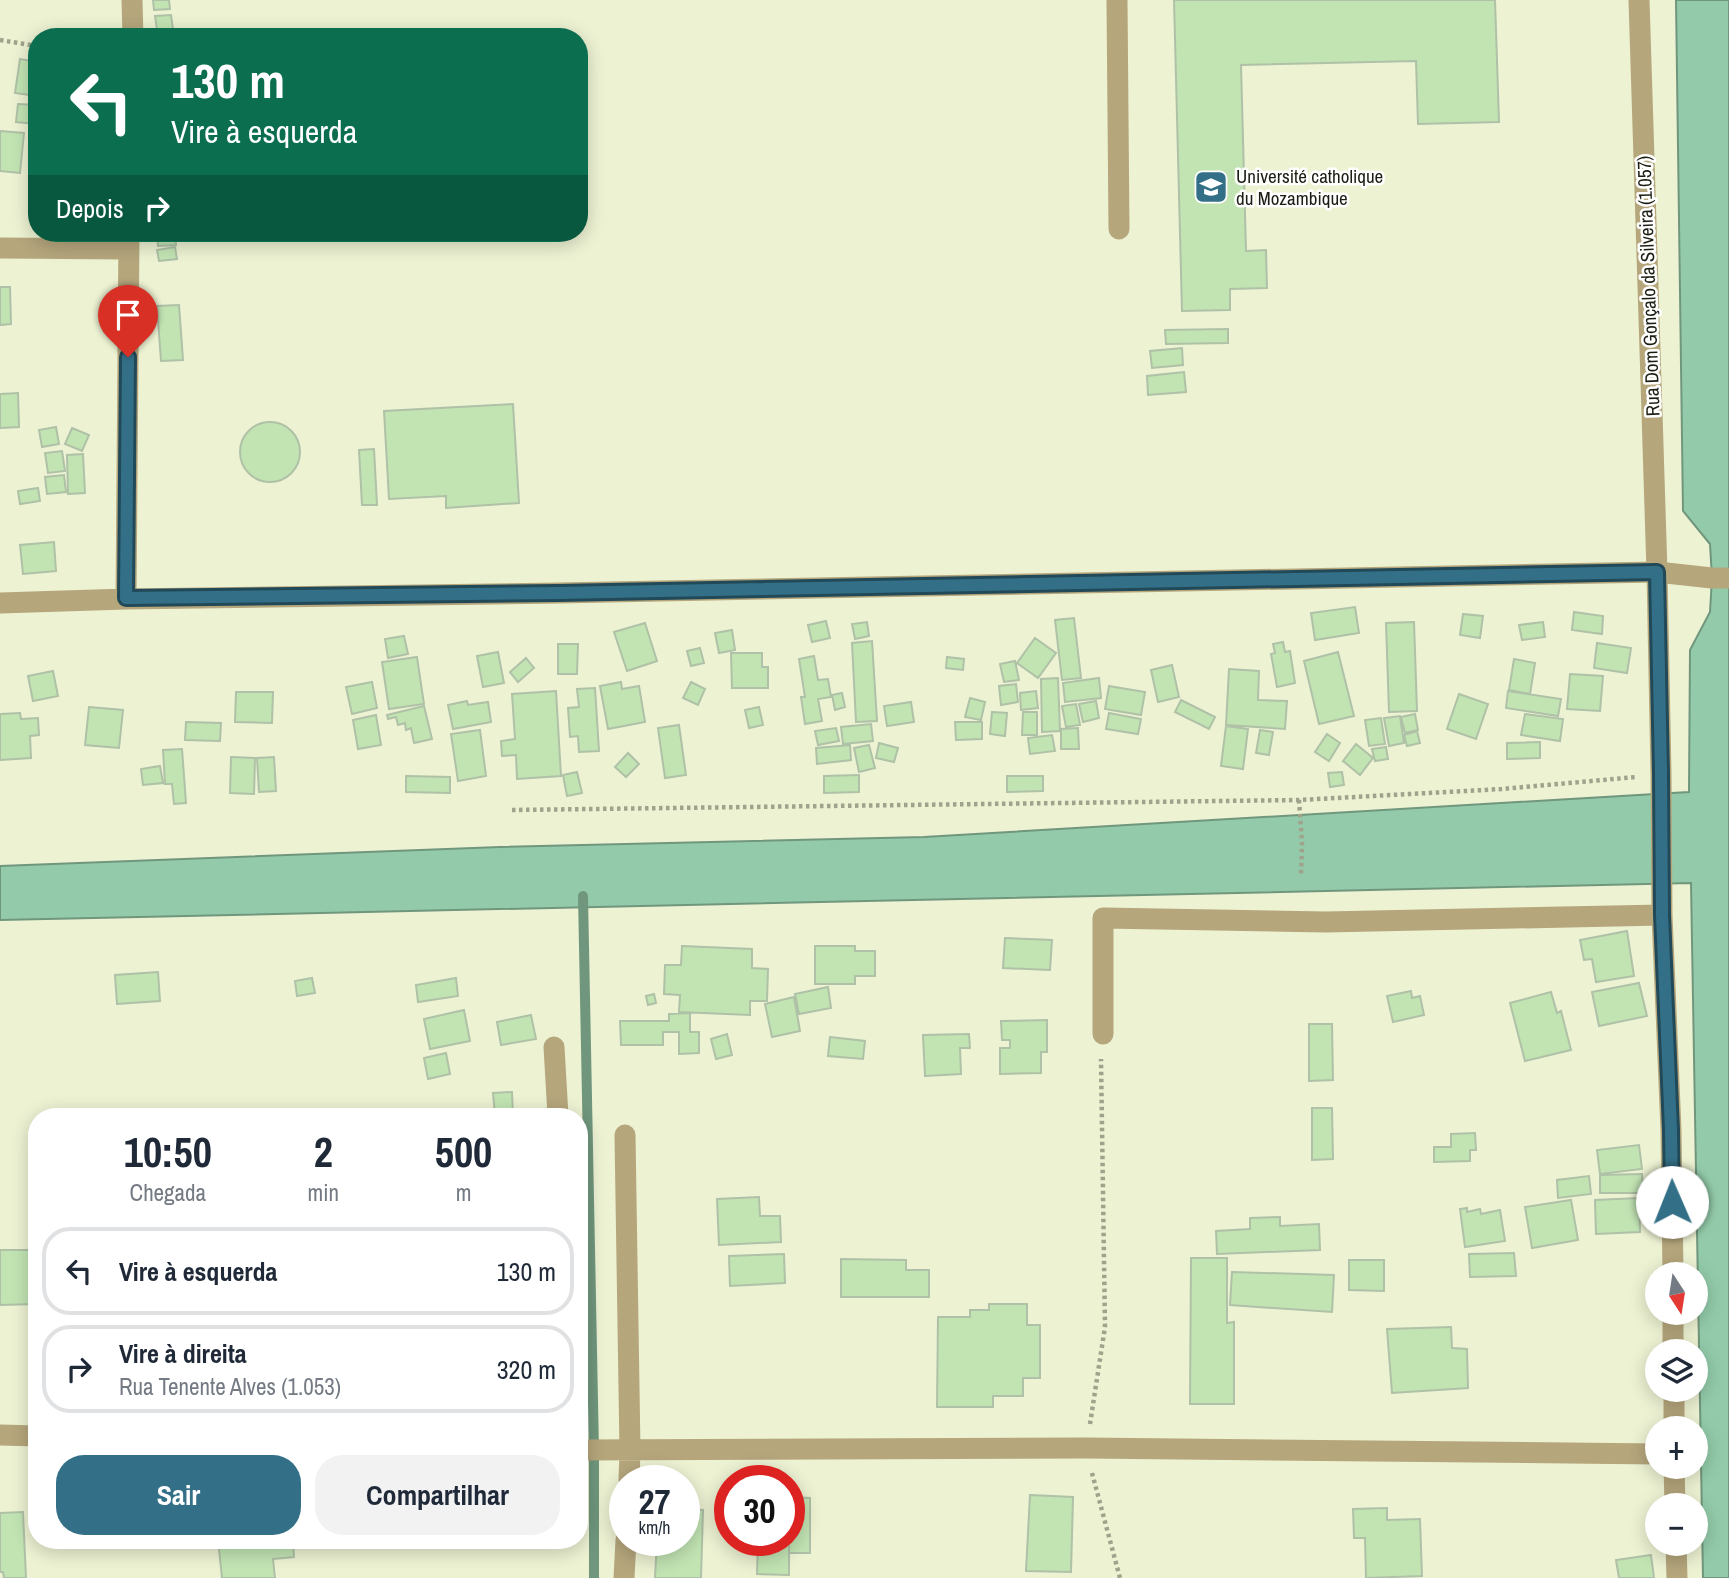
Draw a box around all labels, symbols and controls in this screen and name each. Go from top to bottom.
text: 130 m [171,47,285,113]
icon: left [56,56,147,147]
text: Vire à esquerda [171,110,357,153]
street label: Rua Dom Gonçalo da Silveira (1.057) [1630,155,1666,417]
place label: Université catholique du Mozambique [1236,163,1383,211]
school or university icon: Université catholique du Mozambique [1192,168,1230,206]
icon: right [138,189,176,227]
text: Depois [56,191,124,226]
pin [98,285,158,357]
icon: arrive [109,296,147,334]
text: 10:50 [124,1124,212,1180]
text: 2 [314,1124,333,1180]
text: 500 [435,1124,492,1180]
position arrow [1635,1165,1709,1239]
text: Chegada [130,1177,206,1208]
text: min [308,1177,339,1208]
text: m [456,1177,471,1208]
icon: left [60,1252,98,1290]
text: Vire à esquerda [119,1254,277,1289]
text: 130 m [497,1254,556,1289]
north arrow [1645,1262,1708,1325]
map controls [1645,1262,1708,1556]
text: Vire à direita [119,1336,247,1371]
button: layers [1645,1339,1708,1402]
icon: right [60,1350,98,1388]
text: 320 m [497,1352,556,1387]
text: Rua Tenente Alves (1.053) [119,1371,341,1402]
button: + [1645,1416,1708,1479]
button: Sair [56,1455,301,1535]
button: Compartilhar [315,1455,560,1535]
speed limit sign: 30 [714,1465,805,1556]
text: 27 [639,1478,670,1525]
button: − [1645,1493,1708,1556]
text: km/h [639,1515,671,1540]

